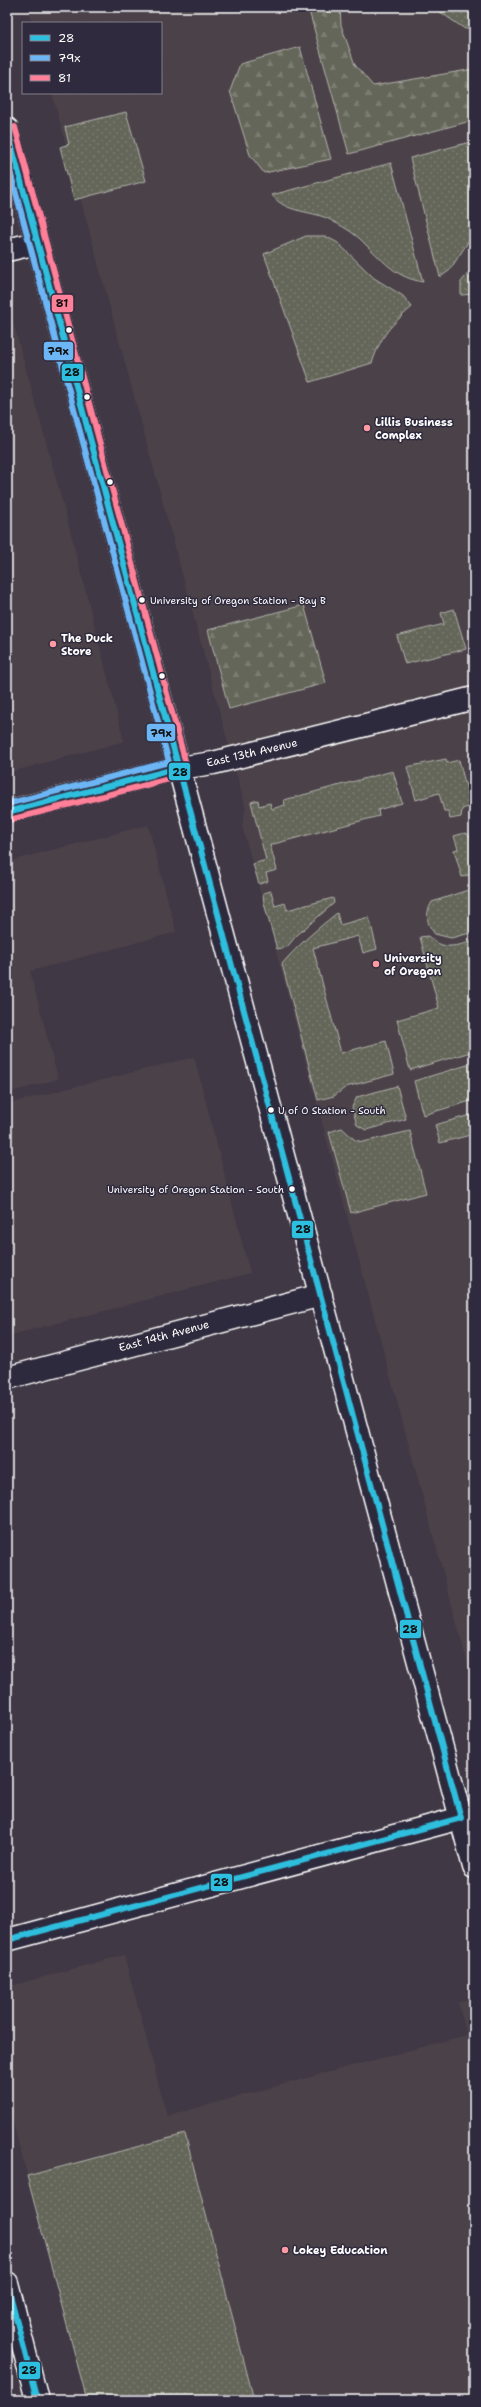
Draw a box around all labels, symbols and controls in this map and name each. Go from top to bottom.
legend [22,22,162,94]
text: 28 [58,30,74,46]
text: 79x [58,50,81,66]
text: 81 [58,70,71,86]
line badge: 81 [51,294,74,313]
text: 81 [56,296,68,311]
unlabelled marker [64,325,74,335]
line badge: 79x [43,341,74,361]
text: 79x [47,344,69,359]
line badge: 28 [61,363,84,382]
text: 28 [64,365,80,380]
unlabelled marker [82,392,92,402]
place label: Lillis Business Complex [375,415,453,443]
marker: Lillis Business Complex [362,423,372,433]
unlabelled marker [105,477,115,487]
place label: University of Oregon Station - Bay B [150,594,326,607]
marker: University of Oregon Station - Bay B [137,595,147,605]
place label: The Duck Store [61,631,113,659]
marker: The Duck Store [48,639,58,649]
unlabelled marker [157,671,167,681]
line badge: 79x [146,723,176,742]
text: 79x [150,726,172,741]
street label: East 13th Avenue [205,735,299,771]
line badge: 28 [168,762,191,781]
text: 28 [172,765,188,780]
place label: University of Oregon [384,951,442,979]
marker: University of Oregon [371,959,381,969]
place label: U of O Station - South [278,1104,386,1117]
marker: U of O Station - South [266,1105,276,1115]
place label: University of Oregon Station - South [107,1183,284,1196]
marker: University of Oregon Station - South [287,1184,297,1194]
line badge: 28 [291,1220,314,1239]
text: 28 [295,1222,311,1237]
street label: East 14th Avenue [117,1317,211,1355]
line badge: 28 [399,1619,422,1639]
text: 28 [402,1622,418,1637]
line badge: 28 [210,1873,233,1892]
text: 28 [213,1875,229,1890]
place label: Lokey Education [293,2243,388,2258]
marker: Lokey Education [280,2245,290,2255]
line badge: 28 [18,2361,41,2380]
text: 28 [21,2363,37,2378]

